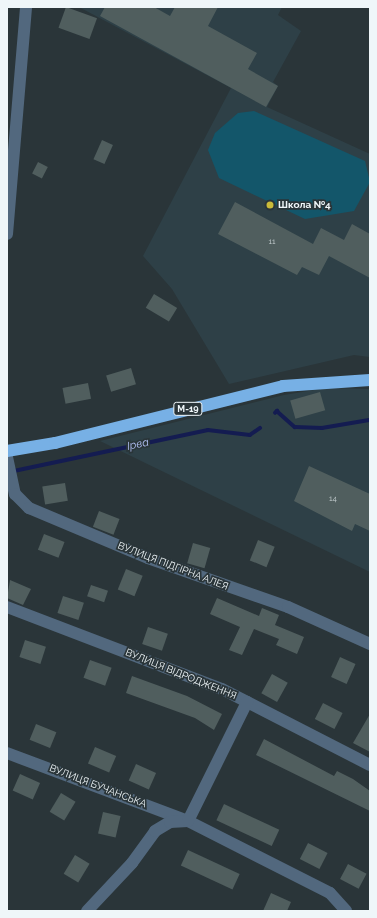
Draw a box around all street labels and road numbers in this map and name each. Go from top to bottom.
road number: М-19 [173,402,203,416]
street label: ВУЛИЦЯ ПІДГІРНА АЛЕЯ [116,539,230,593]
street label: ВУЛИЦЯ ВІДРОДЖЕННЯ [124,646,238,702]
street label: ВУЛИЦЯ БУЧАНСЬКА [48,762,148,810]

